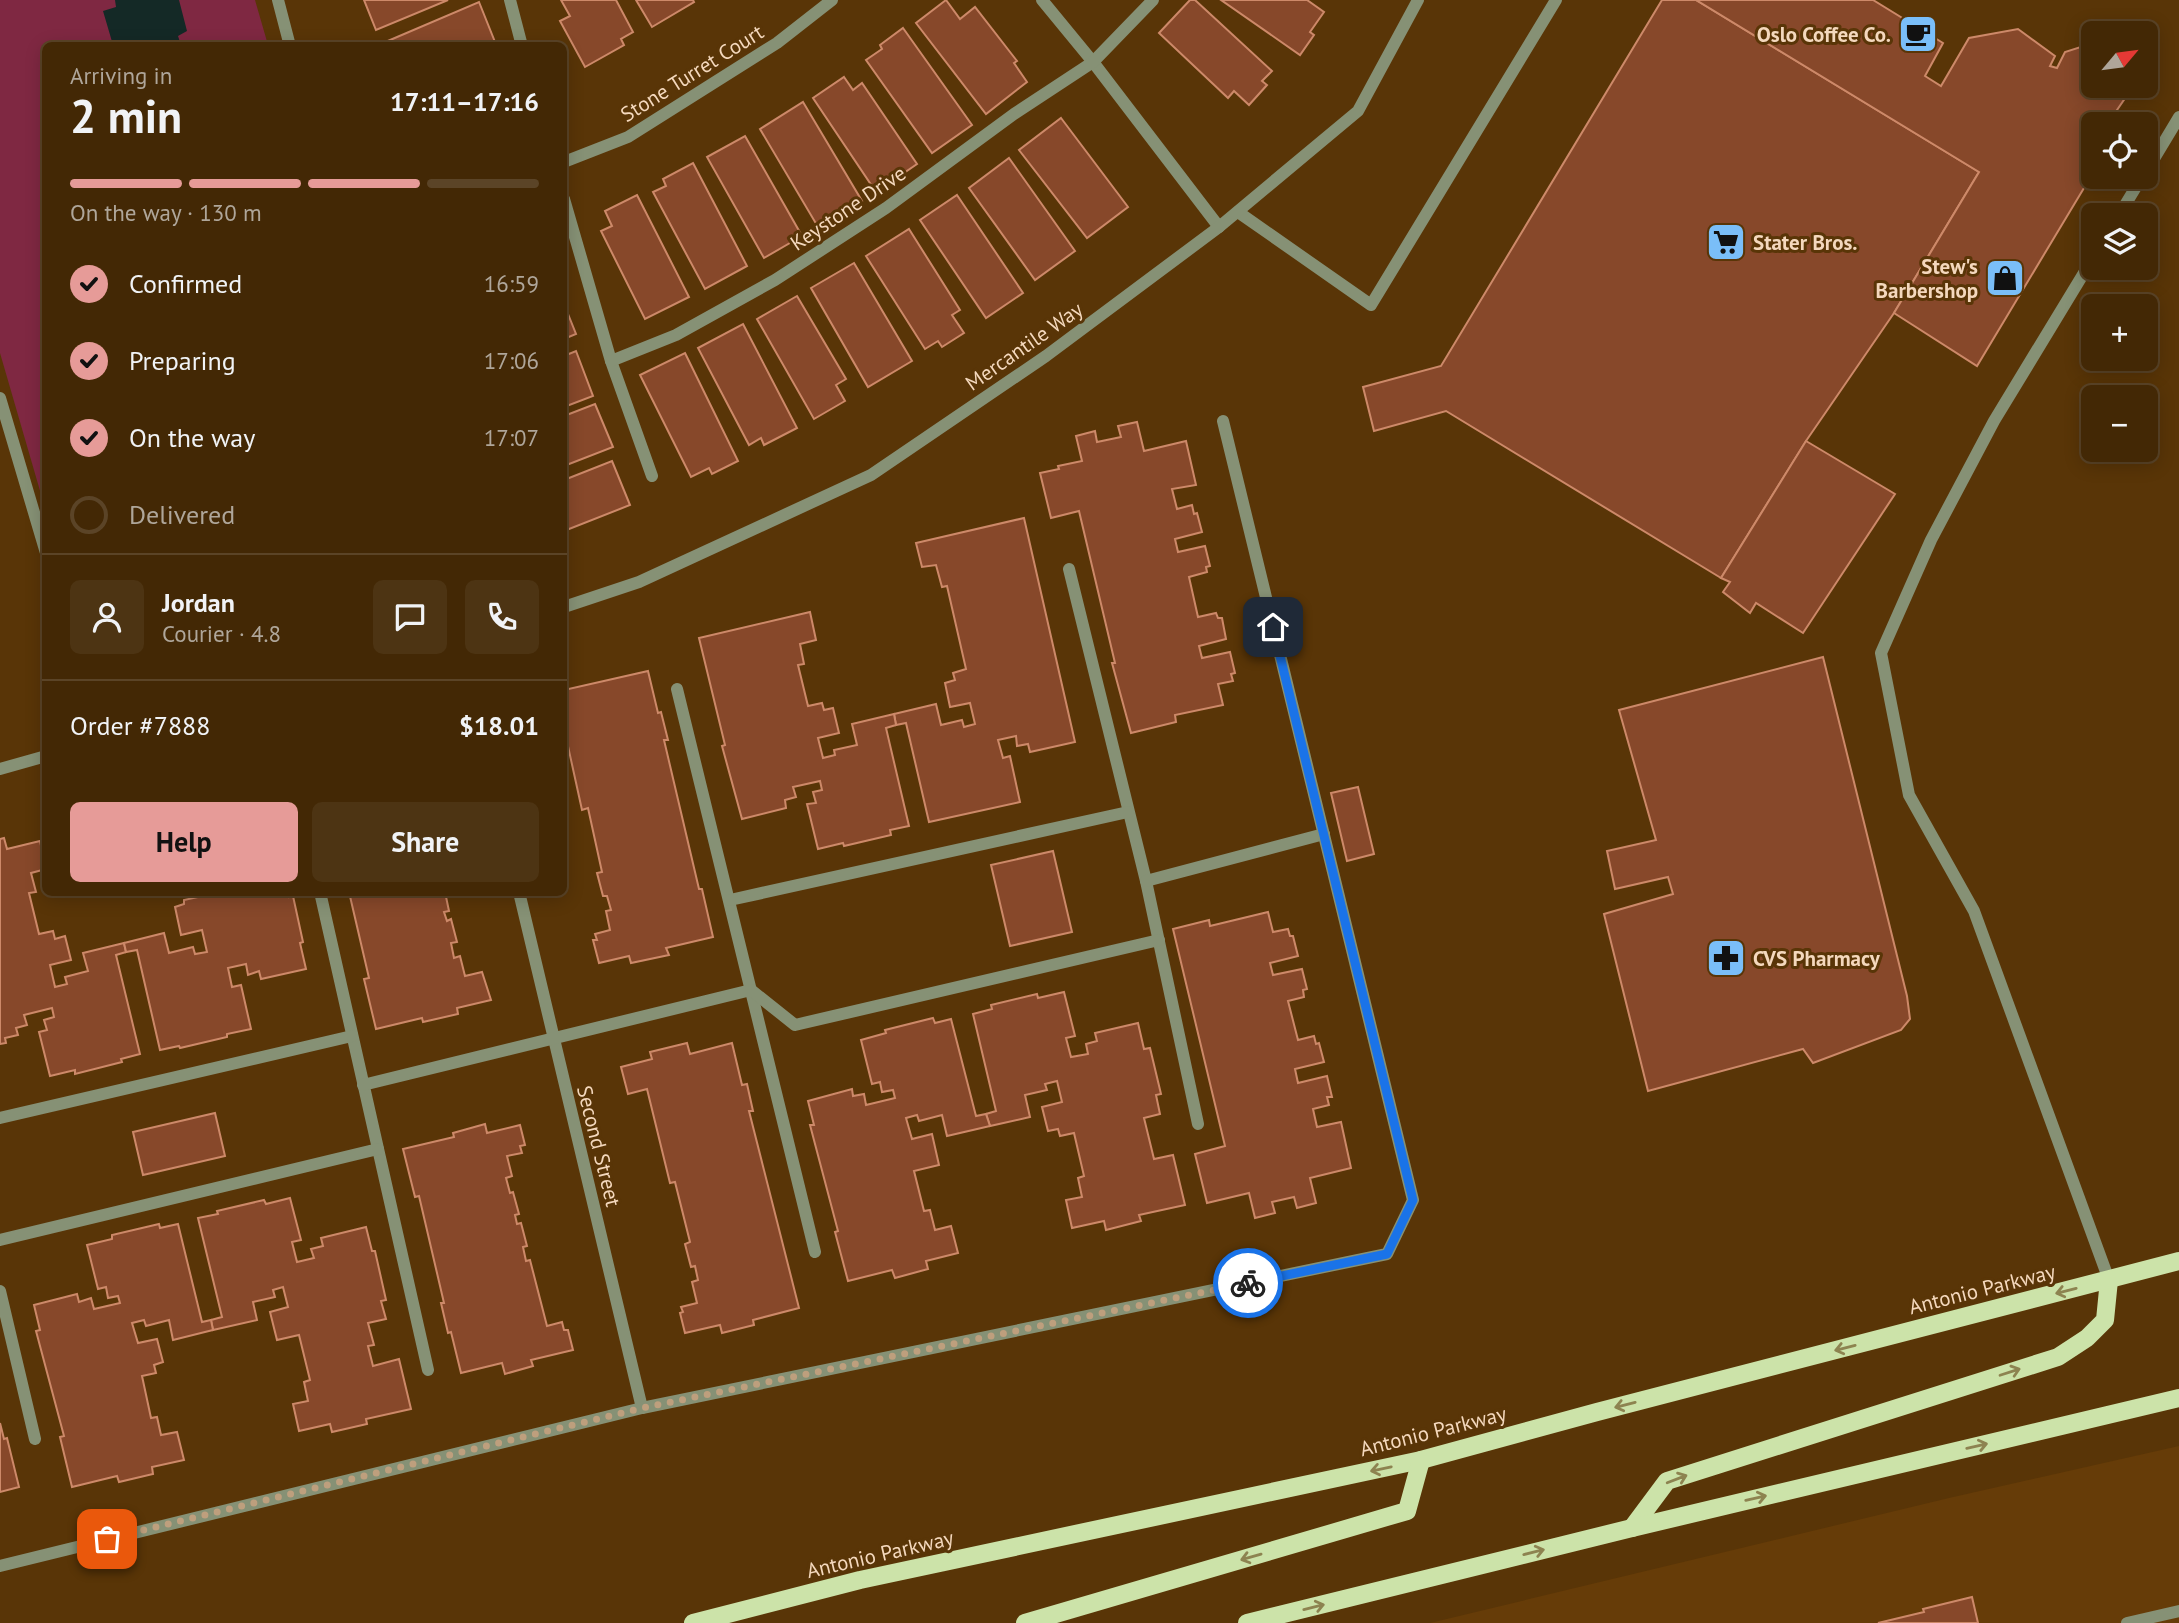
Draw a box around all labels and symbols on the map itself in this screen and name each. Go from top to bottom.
cafe icon: Oslo Coffee Co. [1897,13,1939,55]
street label: Stone Turret Court [615,18,769,128]
place label: Oslo Coffee Co. [1757,21,1891,48]
north arrow [2081,21,2158,98]
street label: Keystone Drive [785,159,911,257]
supermarket icon: Stater Bros. [1705,221,1747,263]
place label: Stater Bros. [1753,229,1858,256]
place label: Stew's Barbershop [1876,253,1978,304]
shop icon: Stew's Barbershop [1984,257,2026,299]
street label: Mercantile Way [960,295,1088,396]
pin [1243,597,1303,657]
pharmacy icon: CVS Pharmacy [1705,937,1747,979]
place label: CVS Pharmacy [1753,945,1881,972]
street label: Second Street [571,1083,627,1209]
courier [1213,1248,1283,1318]
street label: Antonio Parkway [1906,1258,2058,1320]
one-way arrow [2055,1285,2077,1298]
one-way arrow [1834,1342,1857,1355]
one-way arrow [1999,1364,2021,1377]
one-way arrow [1614,1399,1637,1412]
street label: Antonio Parkway [1357,1400,1509,1462]
one-way arrow [1965,1439,1988,1452]
one-way arrow [1370,1462,1393,1476]
one-way arrow [1666,1471,1687,1484]
one-way arrow [1744,1491,1766,1504]
pin [77,1509,137,1569]
street label: Antonio Parkway [804,1524,956,1584]
one-way arrow [1522,1545,1545,1558]
one-way arrow [1240,1551,1262,1564]
one-way arrow [1302,1600,1324,1613]

